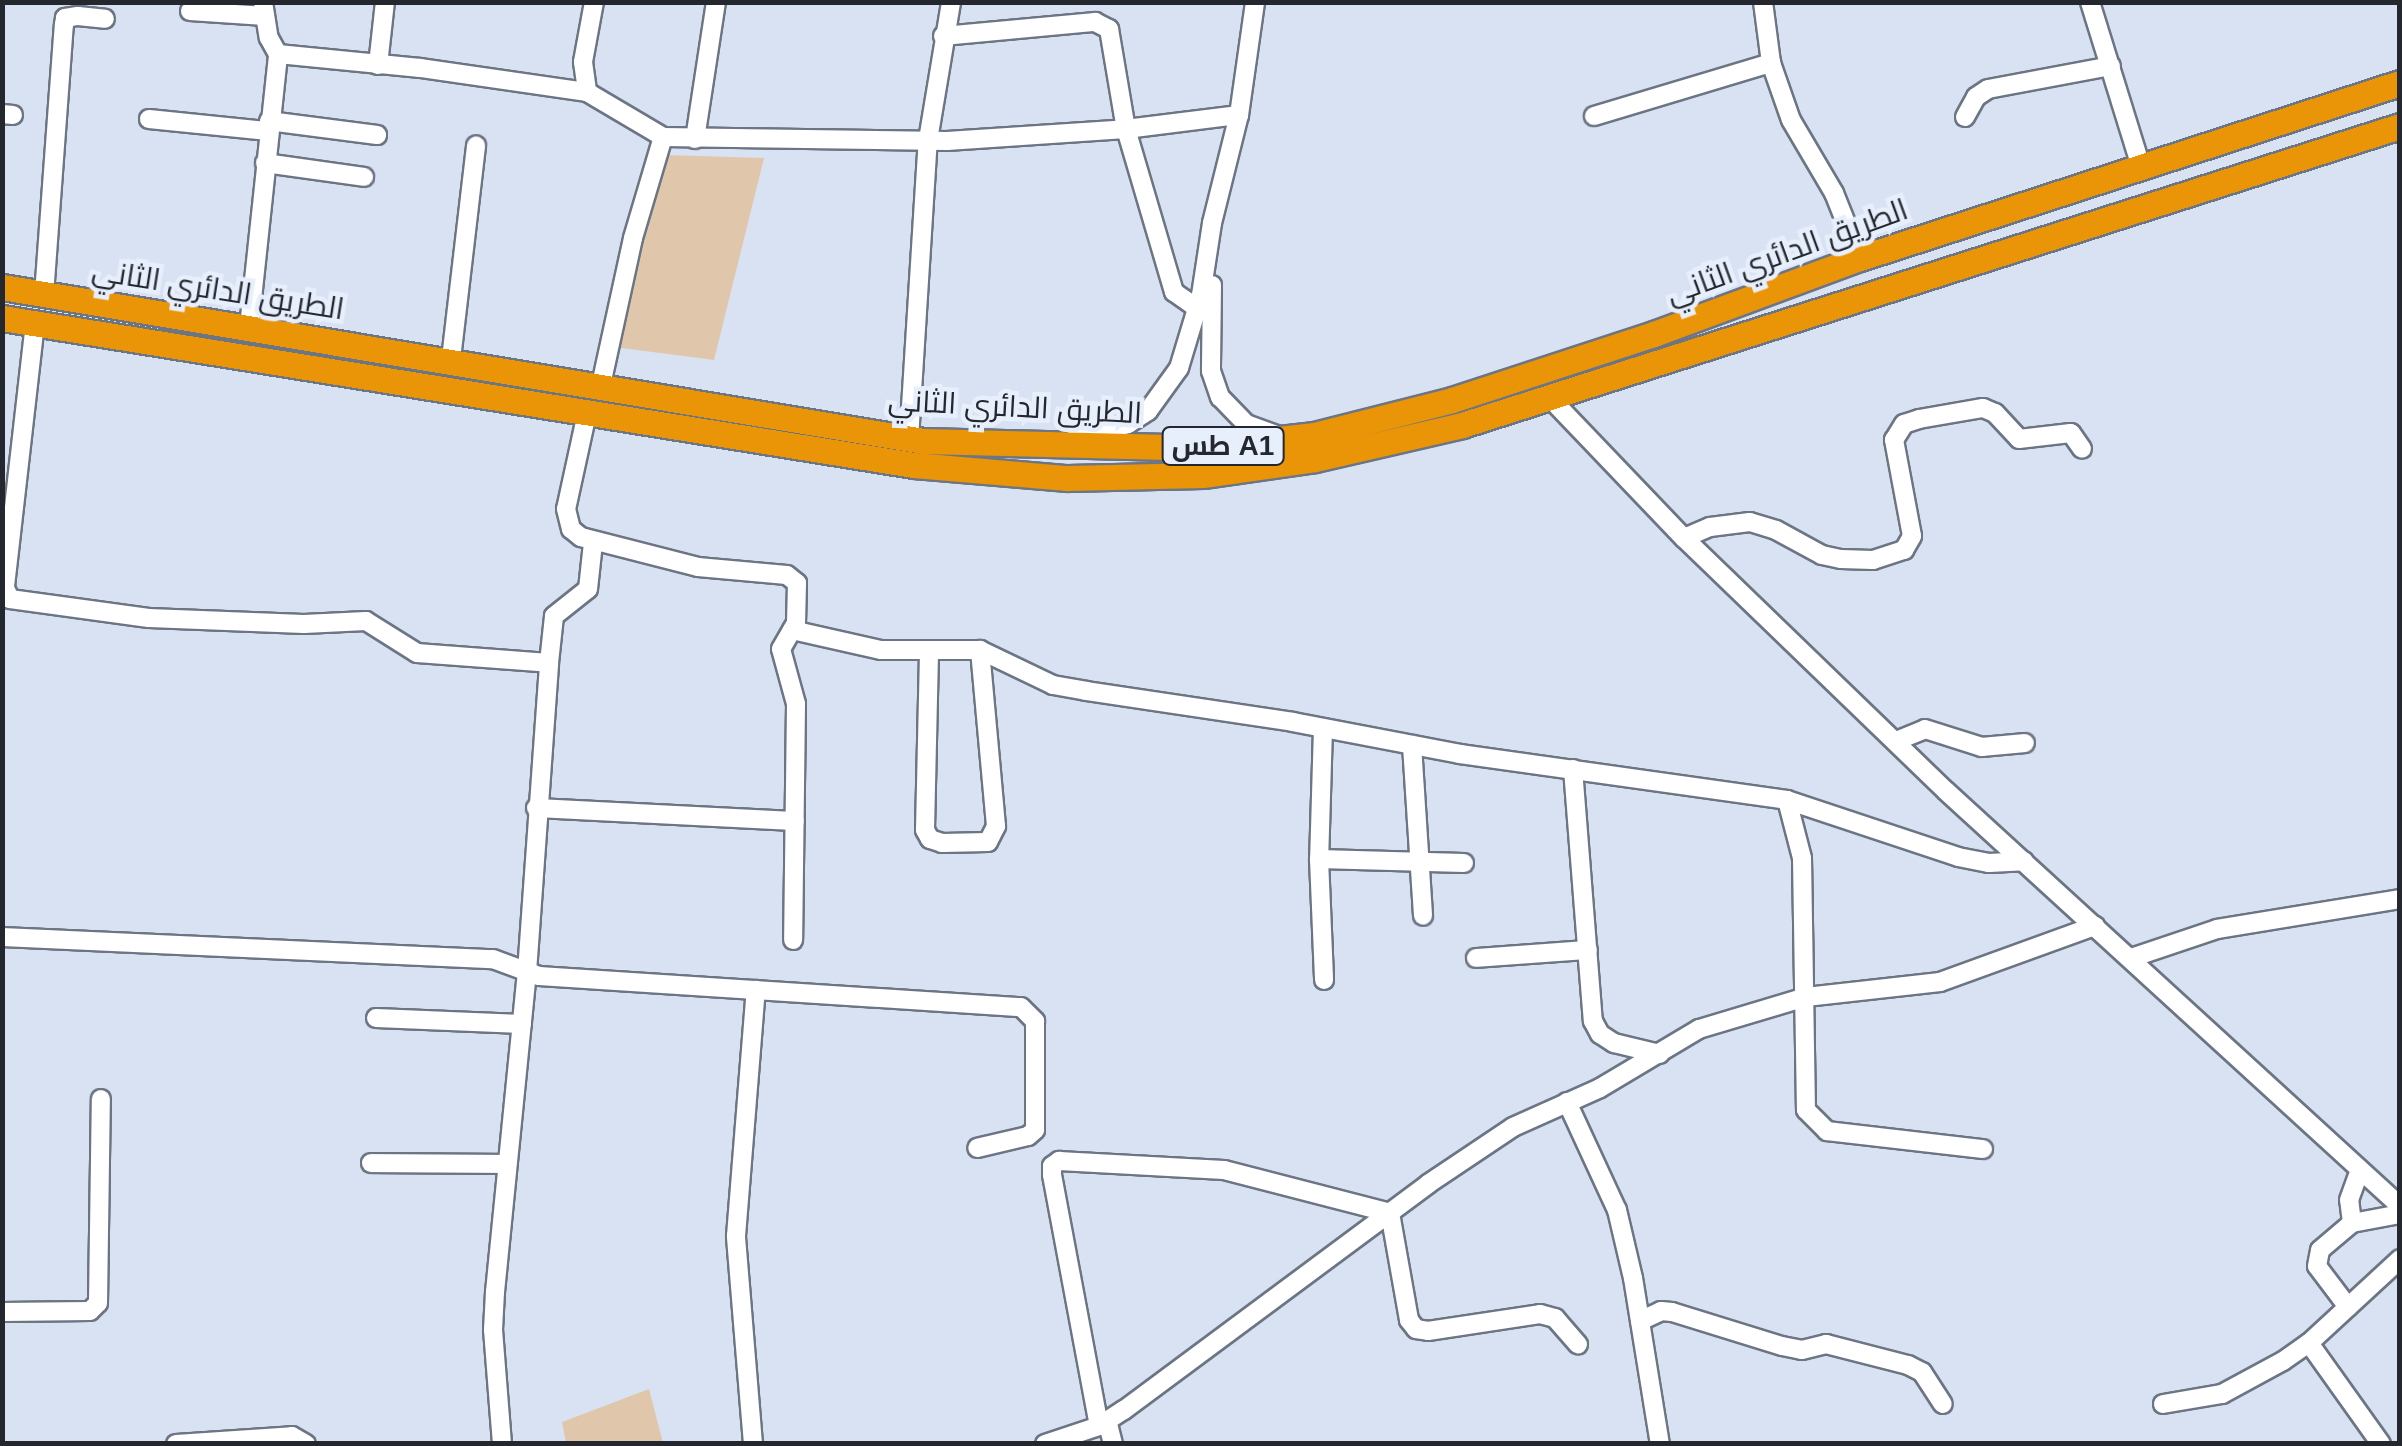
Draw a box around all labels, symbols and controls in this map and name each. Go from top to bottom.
street label: الطريق الدائري الثاني [1661,192,1913,312]
street label: الطريق الدائري الثاني [89,252,347,328]
street label: الطريق الدائري الثاني [887,382,1143,432]
road number: طس A1 [1160,423,1286,469]

